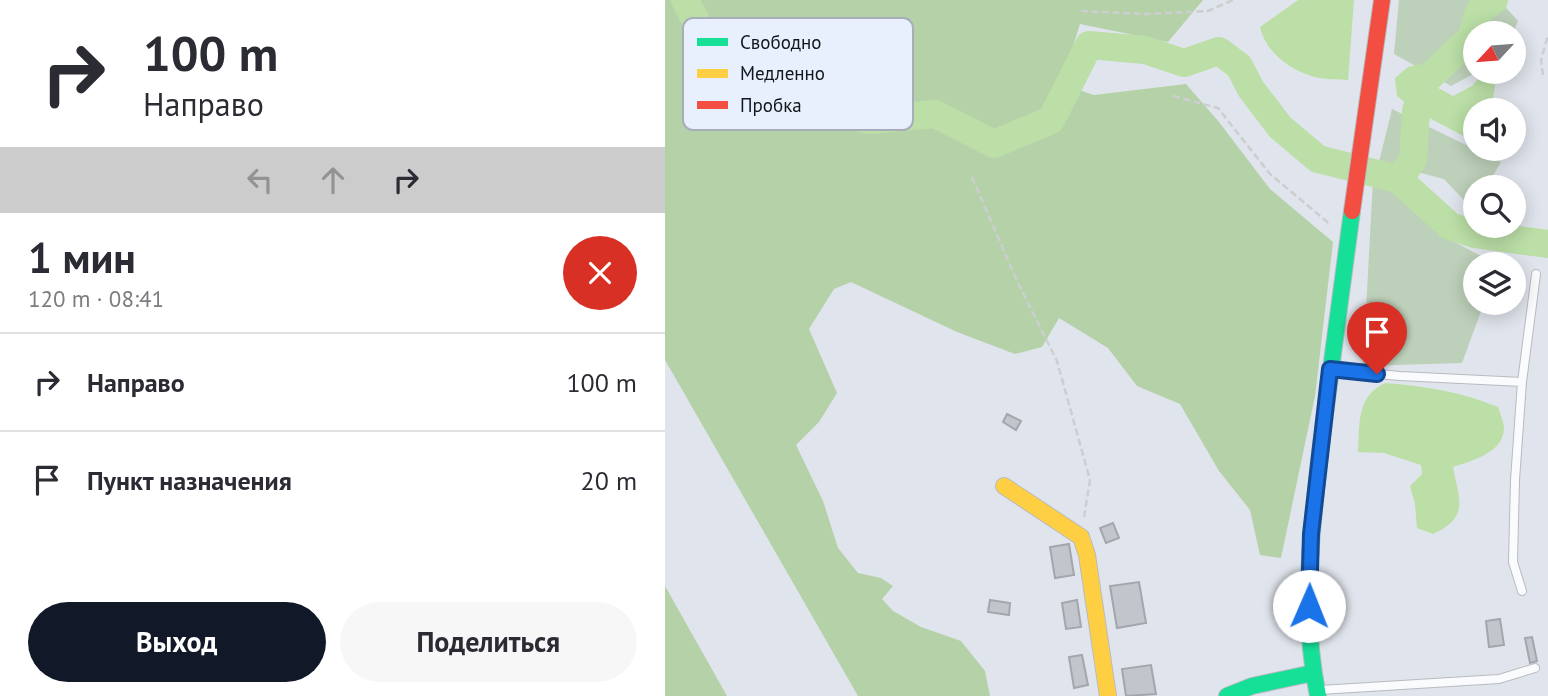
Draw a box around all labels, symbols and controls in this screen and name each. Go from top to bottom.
legend [683,18,913,130]
text: 100 m [143,21,278,85]
north arrow [1463,21,1526,84]
map controls [1463,21,1526,315]
icon: right [28,28,119,119]
text: Свободно [740,30,822,54]
text: Медленно [740,61,825,85]
text: Направо [143,83,264,125]
text: Пробка [740,93,802,117]
button: sound [1463,98,1526,161]
icon: left [241,161,279,199]
icon: ahead [314,161,352,199]
icon: right [387,161,425,199]
button: search [1463,175,1526,238]
text: 1 мин [28,230,136,285]
button: close [563,236,637,310]
button: layers [1463,252,1526,315]
text: 120 m · 08:41 [28,284,164,313]
pin [1347,302,1407,374]
icon: arrive [1358,313,1396,351]
icon: right [28,363,66,401]
text: Направо [87,366,185,399]
text: 100 m [566,366,637,399]
icon: arrive [28,461,66,499]
text: Пункт назначения [87,464,292,497]
text: 20 m [581,464,637,497]
position arrow [1272,569,1346,643]
button: Выход [28,602,326,682]
button: Поделиться [340,602,637,682]

